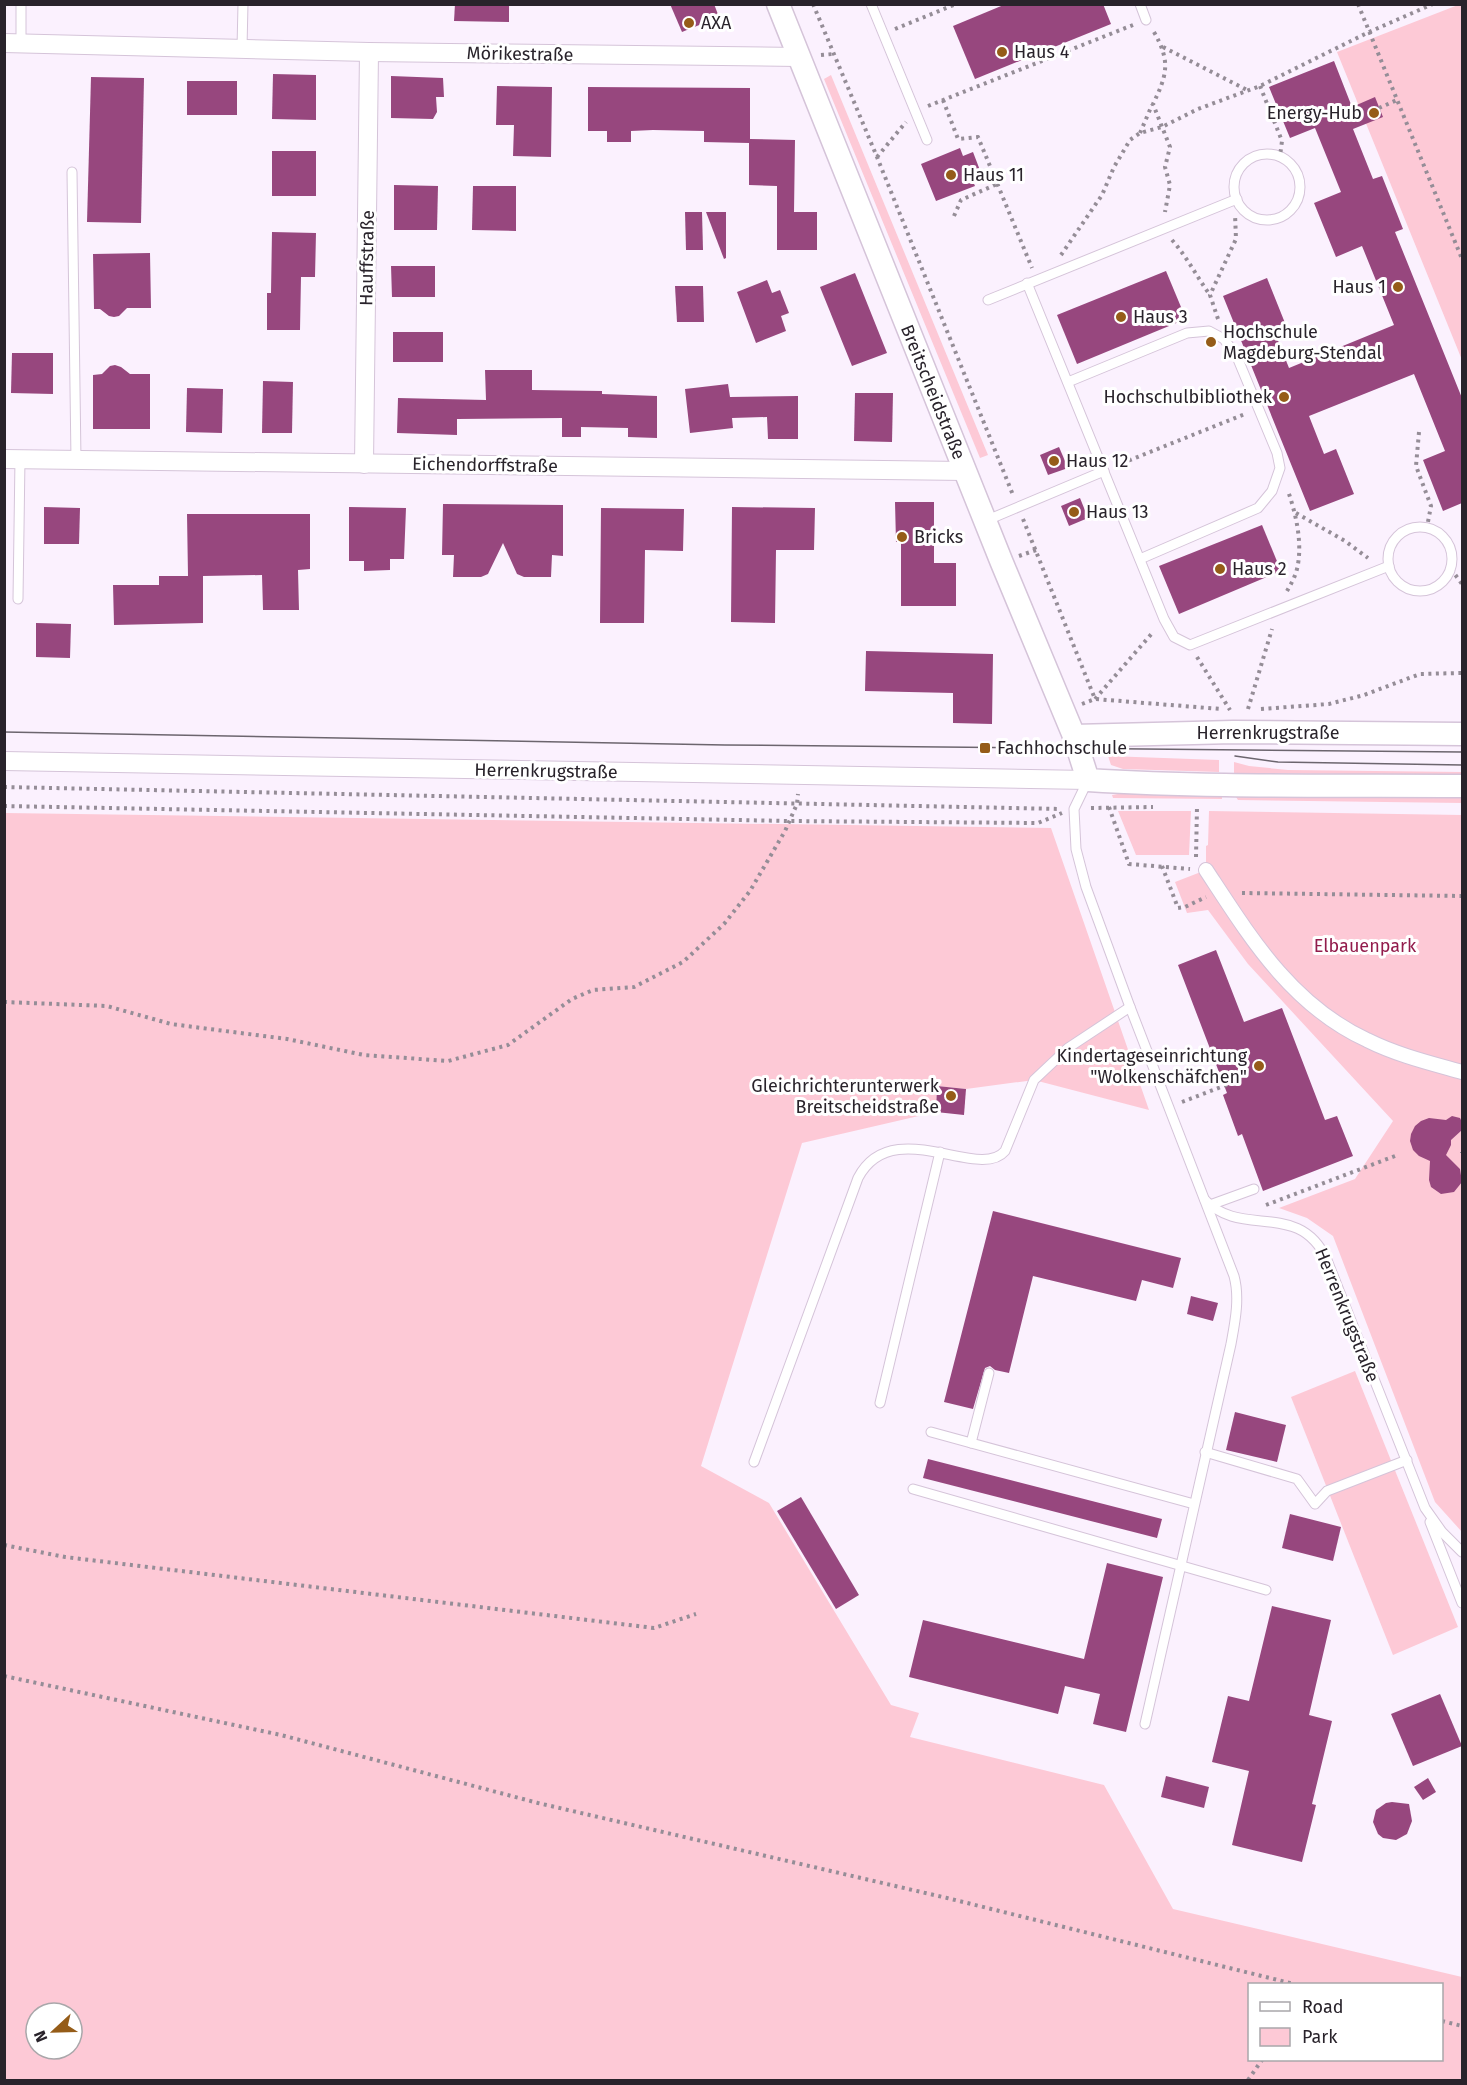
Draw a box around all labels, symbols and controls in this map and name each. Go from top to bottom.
place label: AXA [701,12,732,34]
marker: AXA [682,16,696,30]
place label: Haus 4 [1014,41,1070,63]
street label: Mörikestraße [466,42,574,66]
marker: Haus 4 [995,45,1009,59]
place label: Energy-Hub [1267,102,1362,124]
marker: Energy-Hub [1367,106,1381,120]
place label: Haus 11 [963,164,1024,186]
marker: Haus 11 [944,168,958,182]
street label: Hauffstraße [355,210,379,306]
place label: Haus 1 [1333,276,1386,298]
marker: Haus 1 [1391,280,1405,294]
place label: Haus 3 [1133,306,1188,328]
marker: Haus 3 [1114,310,1128,324]
street label: Breitscheidstraße [896,321,970,463]
place label: Hochschule Magdeburg-Stendal [1223,321,1382,364]
marker: Hochschule Magdeburg-Stendal [1204,335,1218,349]
place label: Hochschulbibliothek [1103,386,1273,408]
marker: Hochschulbibliothek [1277,390,1291,404]
place label: Haus 12 [1066,450,1128,472]
street label: Eichendorffstraße [412,453,558,477]
marker: Haus 12 [1047,454,1061,468]
place label: Haus 13 [1086,501,1148,523]
marker: Haus 13 [1067,505,1081,519]
place label: Bricks [914,526,963,548]
marker: Bricks [895,530,909,544]
place label: Haus 2 [1232,558,1287,580]
marker: Haus 2 [1213,562,1227,576]
street label: Herrenkrugstraße [1196,722,1340,744]
place label: Fachhochschule [997,737,1127,759]
marker: Fachhochschule [978,741,992,755]
street label: Herrenkrugstraße [474,759,618,783]
park label: Elbauenpark [1314,935,1417,957]
place label: Kindertageseinrichtung "Wolkenschäfchen" [1056,1045,1248,1088]
marker: Kindertageseinrichtung "Wolkenschäfchen" [1252,1059,1266,1073]
place label: Gleichrichterunterwerk Breitscheidstraße [751,1075,940,1118]
marker: Gleichrichterunterwerk Breitscheidstraße [944,1089,958,1103]
street label: Herrenkrugstraße [1310,1245,1384,1385]
legend [1248,1983,1443,2061]
text: Road [1302,1996,1344,2018]
north arrow [24,2001,84,2061]
text: Park [1302,2026,1338,2048]
text: N [30,2028,51,2045]

